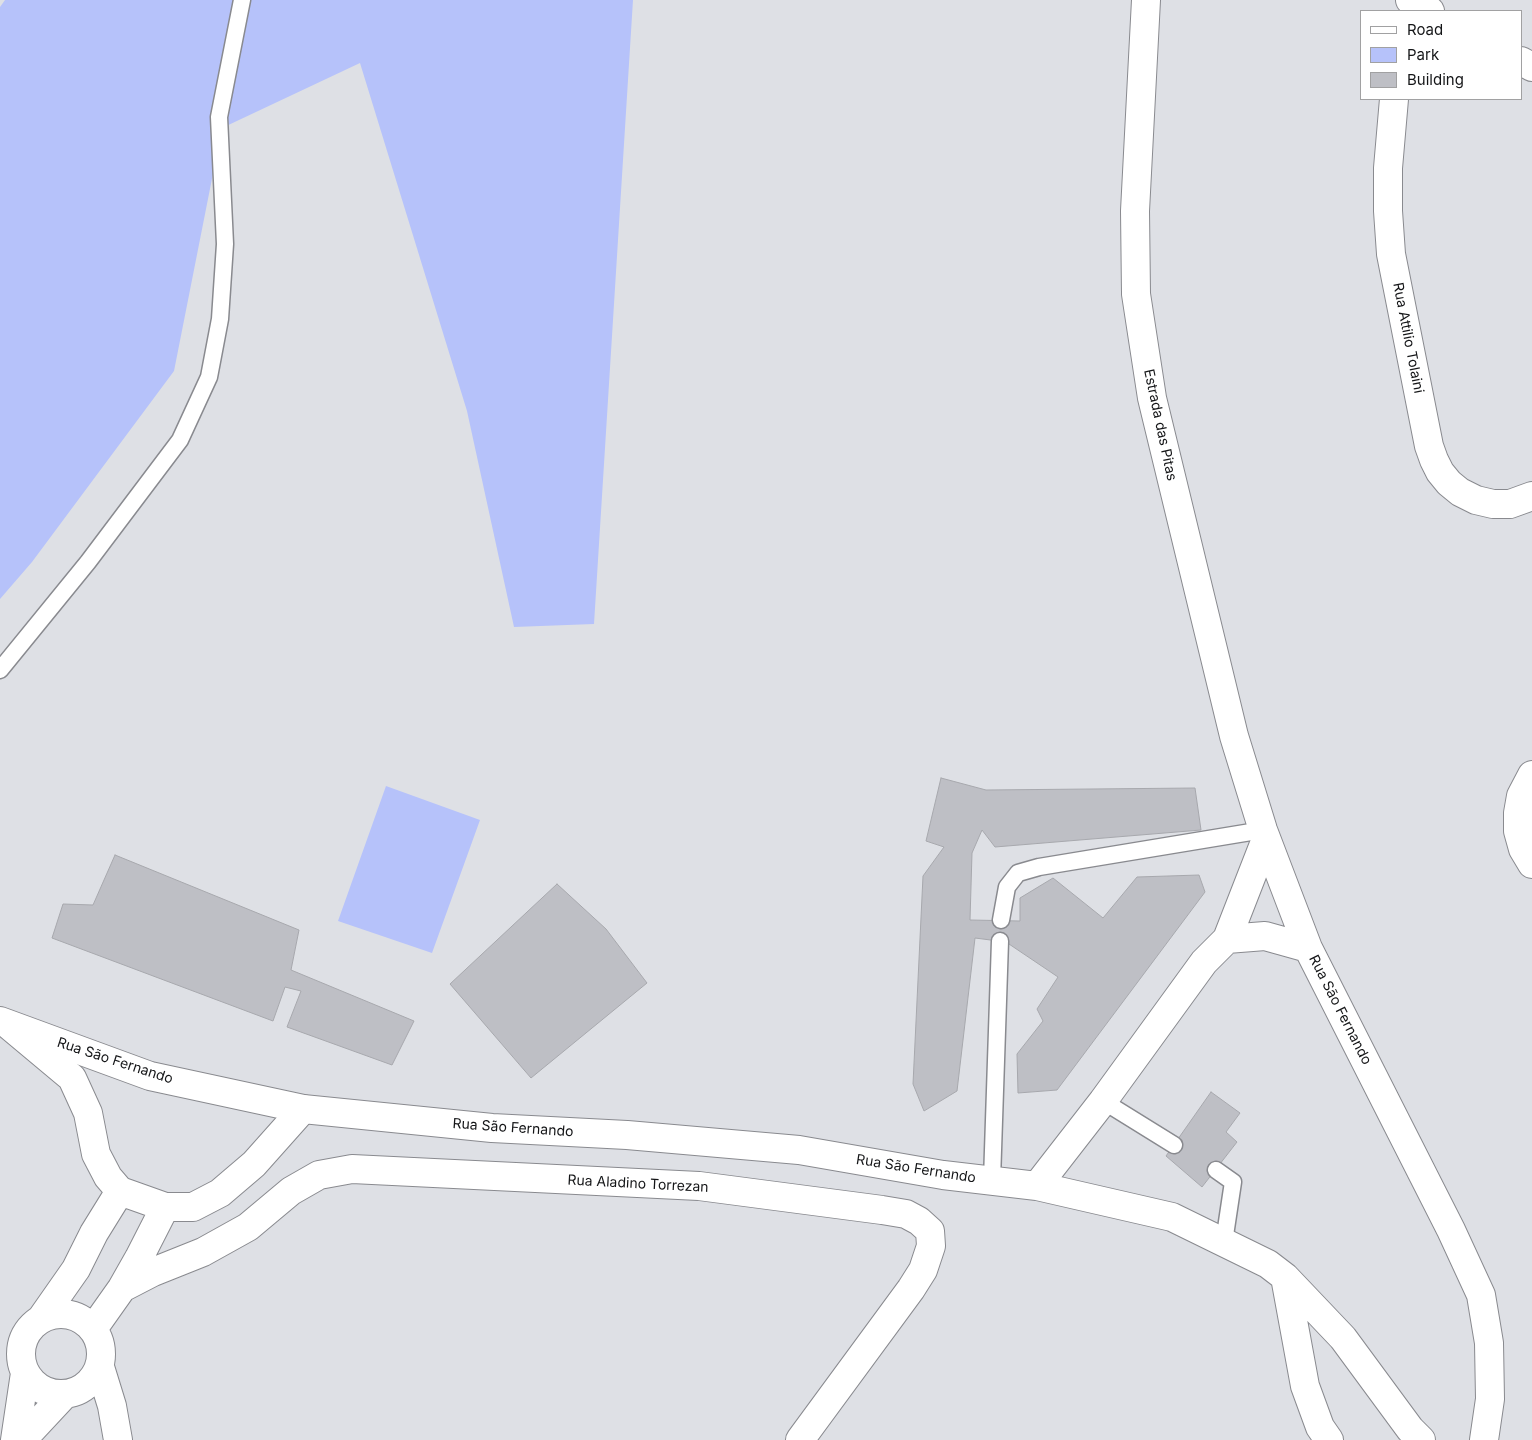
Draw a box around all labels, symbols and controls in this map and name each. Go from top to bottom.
legend [1360,10,1522,100]
text: Road [1407,20,1443,39]
text: Park [1407,45,1439,64]
text: Building [1407,70,1464,89]
street label: Rua Attilio Tolaini [1389,281,1427,395]
street label: Estrada das Pitas [1140,368,1180,482]
street label: Rua São Fernando [1305,952,1375,1068]
street label: Rua São Fernando [55,1034,175,1088]
street label: Rua São Fernando [452,1115,574,1141]
street label: Rua São Fernando [855,1151,977,1187]
street label: Rua Aladino Torrezan [567,1172,709,1196]

